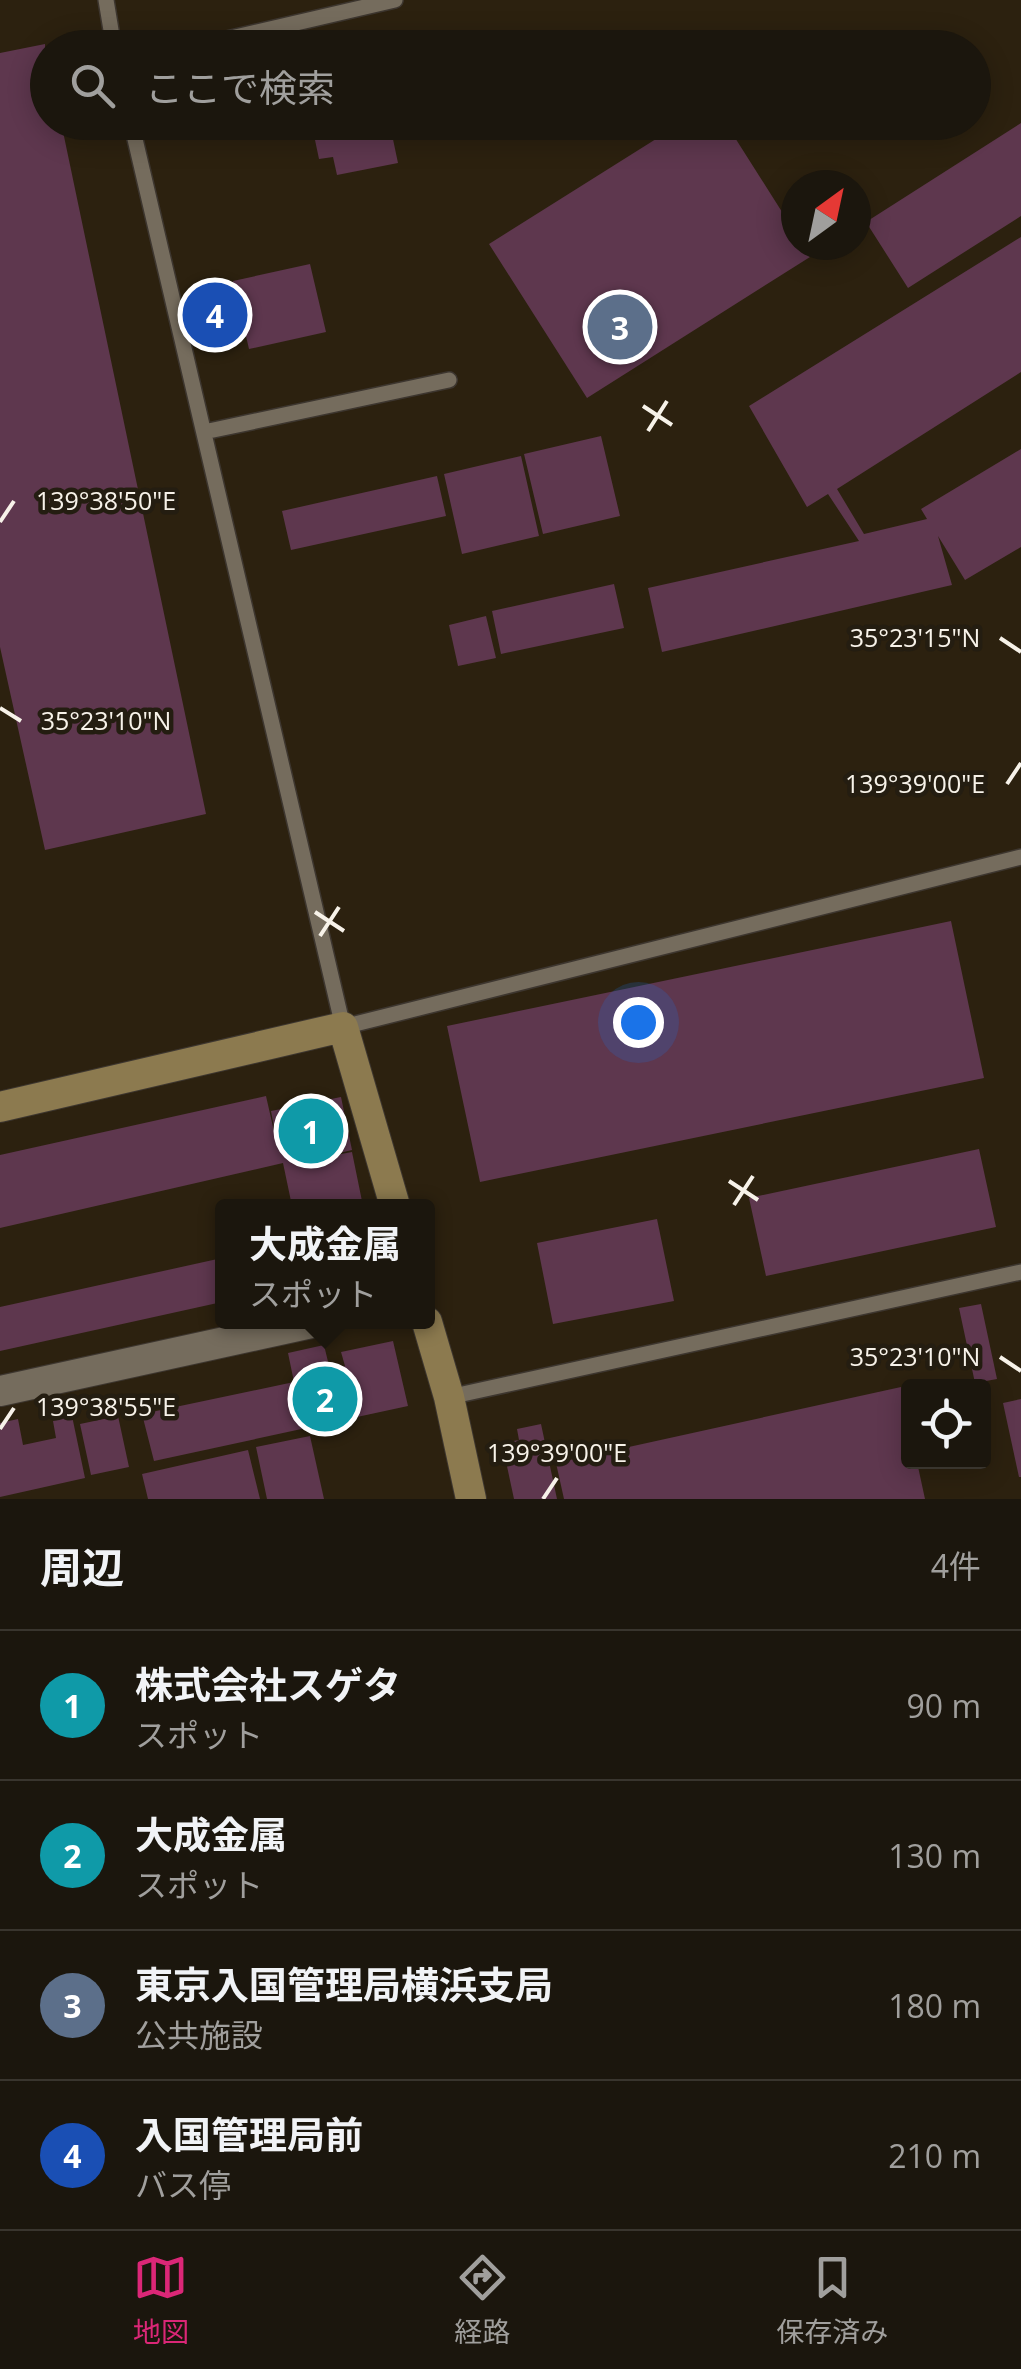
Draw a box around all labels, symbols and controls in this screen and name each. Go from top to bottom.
search box [30,30,991,140]
icon: search [65,58,120,113]
text: ここで検索 [145,61,335,113]
north arrow [781,170,871,260]
pin: 4 [182,278,248,352]
pin: 3 [588,290,652,364]
text: 139°38'50"E [36,483,176,517]
text: 35°23'15"N [850,620,980,654]
text: 35°23'10"N [41,703,171,737]
text: 139°39'00"E [845,766,985,800]
your location [613,997,664,1048]
pin: 1 [278,1094,344,1168]
popup [215,1199,435,1329]
text: 大成金属 [249,1217,401,1269]
text: スポット [249,1272,377,1315]
text: 35°23'10"N [850,1339,980,1373]
pin: 2 [292,1362,358,1436]
map controls [901,1379,991,1469]
button: locate [901,1379,991,1469]
text: 139°38'55"E [36,1389,176,1423]
text: 139°39'00"E [487,1435,627,1469]
text: 周辺 [40,1538,124,1595]
text: 4件 [931,1544,981,1587]
text: 株式会社スゲタ [135,1658,401,1710]
text: 1 [63,1684,82,1727]
text: 90 m [906,1684,981,1727]
text: スポット [135,1713,263,1756]
text: 大成金属 [135,1808,287,1860]
text: 2 [63,1834,82,1877]
text: 130 m [888,1834,981,1877]
text: スポット [135,1863,263,1906]
text: 東京入国管理局横浜支局 [135,1958,553,2010]
text: 3 [63,1984,82,2027]
text: 180 m [888,1984,981,2027]
text: 公共施設 [135,2013,263,2056]
text: 入国管理局前 [135,2108,363,2160]
text: 4 [63,2134,82,2177]
text: 210 m [888,2134,981,2177]
text: バス停 [135,2163,231,2206]
tab: 地図 [133,2250,189,2350]
tab: 経路 [454,2250,510,2350]
tab: 保存済み [776,2250,888,2350]

